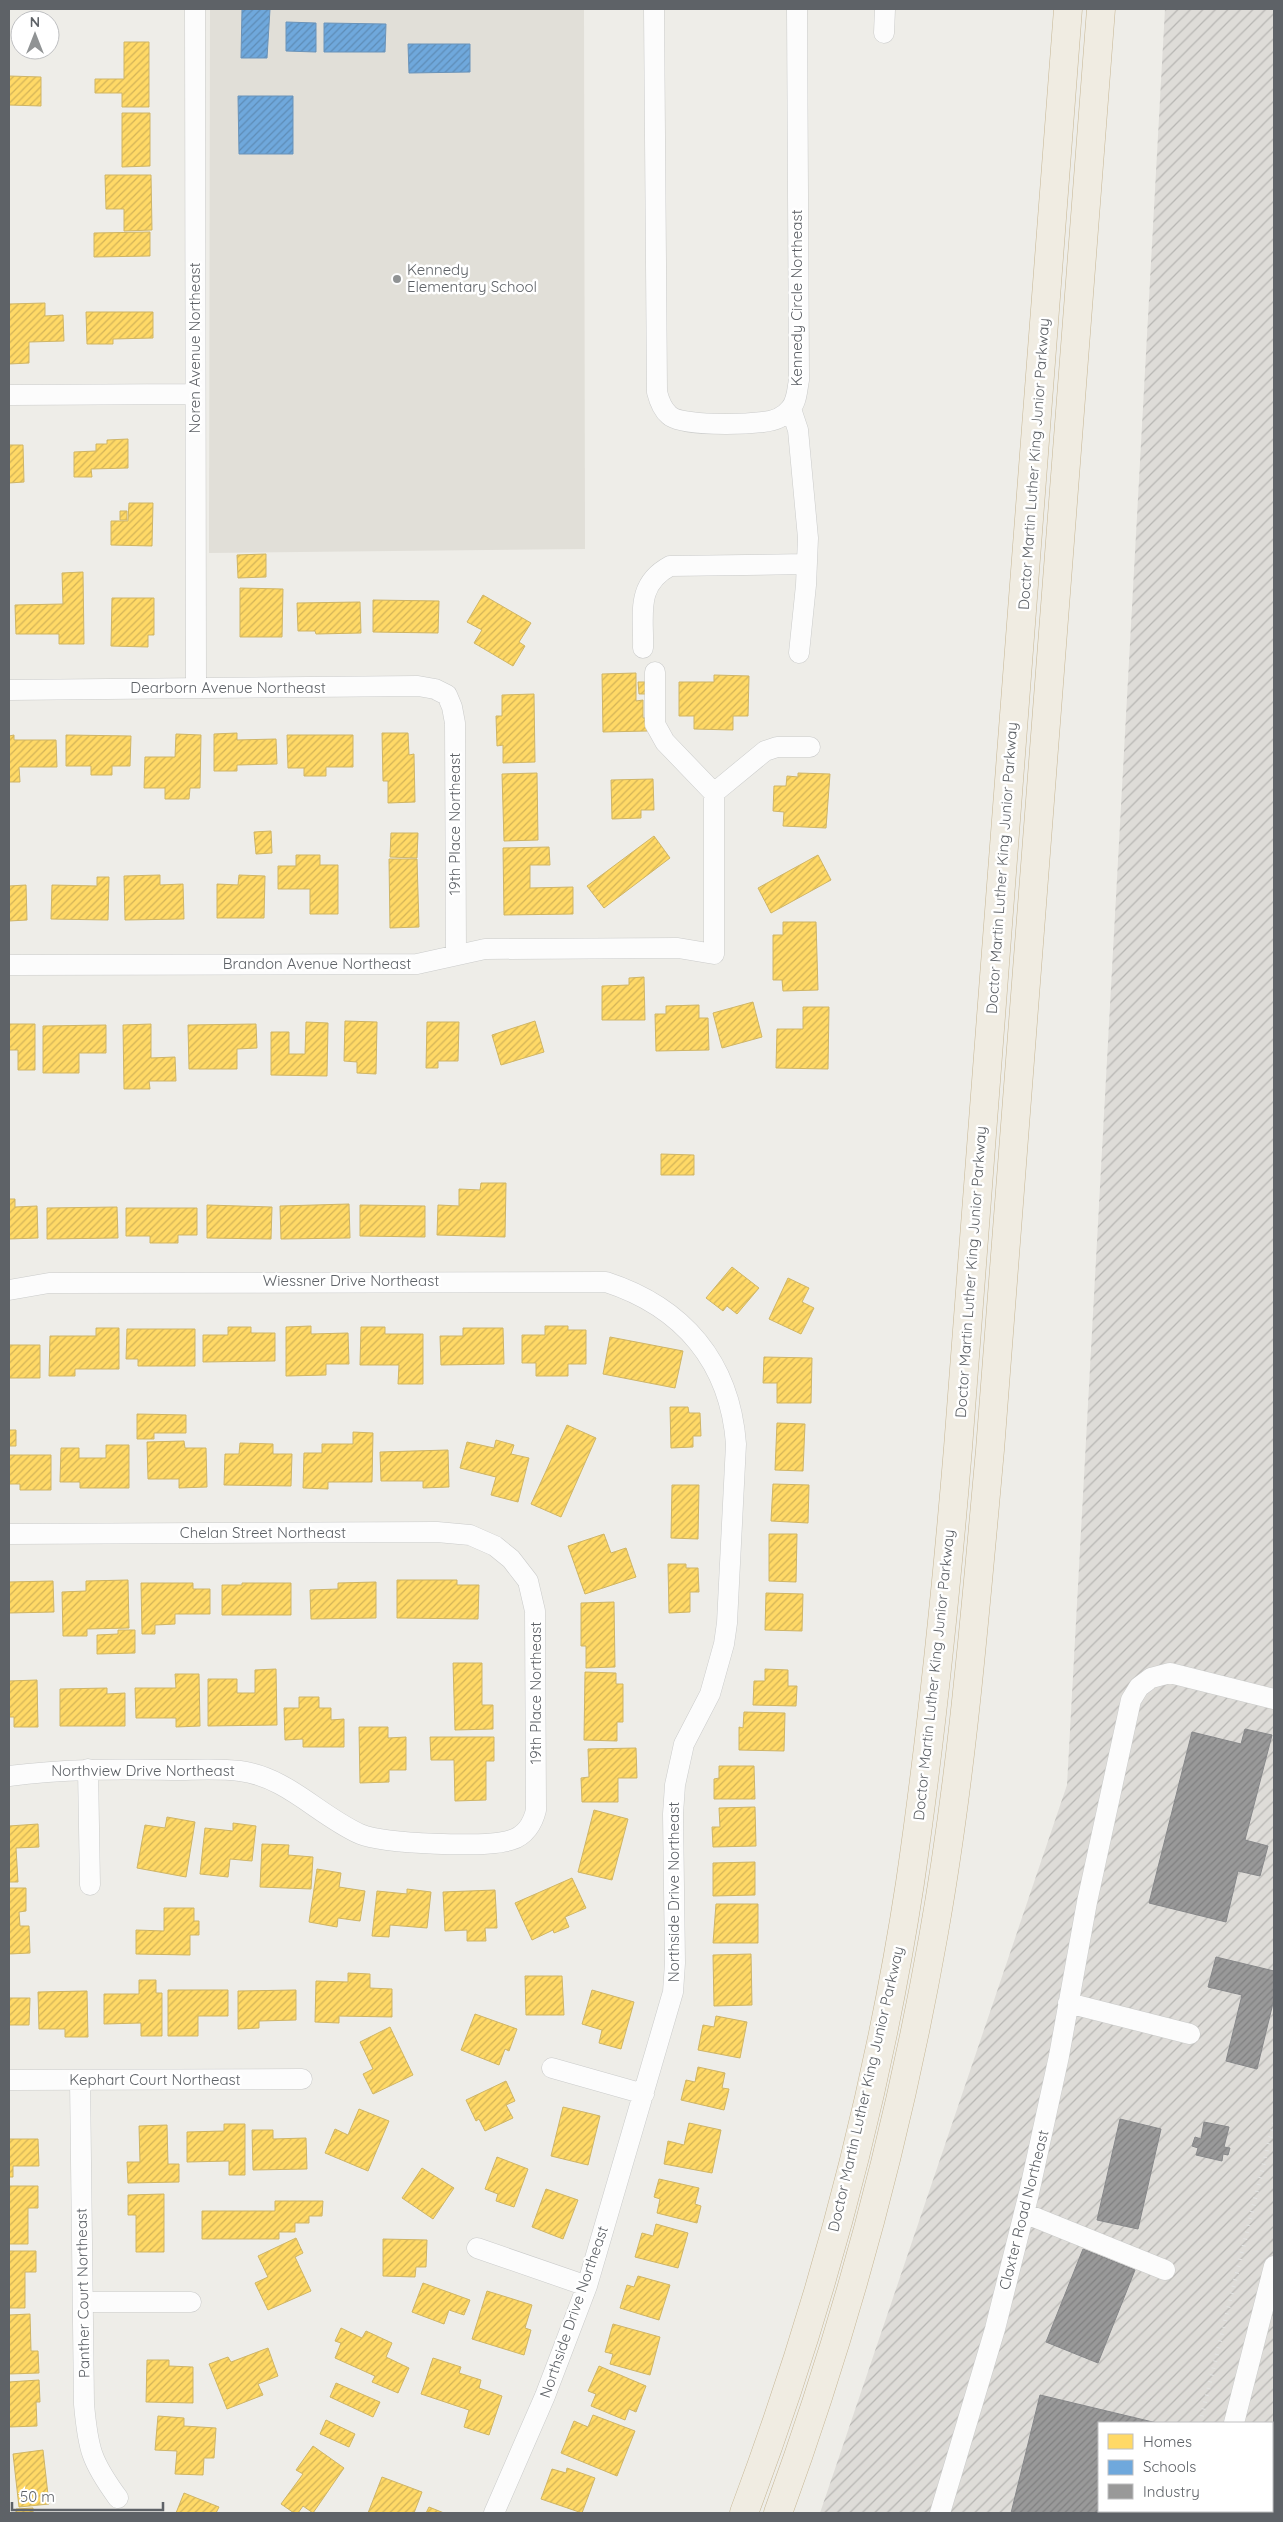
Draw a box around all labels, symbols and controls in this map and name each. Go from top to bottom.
north arrow [10,10,60,60]
text: N [30,13,40,31]
street label: Kennedy Circle Northeast [787,209,806,387]
place label: Kennedy Elementary School [407,260,537,296]
street label: Noren Avenue Northeast [185,262,204,434]
marker: Kennedy Elementary School [391,273,403,285]
street label: Doctor Martin Luther King Junior Parkway [1014,317,1053,611]
street label: Dearborn Avenue Northeast [130,678,326,697]
street label: Doctor Martin Luther King Junior Parkway [982,721,1021,1015]
street label: 19th Place Northeast [445,753,464,895]
street label: Brandon Avenue Northeast [223,954,411,973]
street label: Doctor Martin Luther King Junior Parkway [951,1125,990,1419]
street label: Wiessner Drive Northeast [263,1271,439,1290]
street label: Chelan Street Northeast [180,1523,346,1542]
street label: Doctor Martin Luther King Junior Parkway [909,1528,958,1821]
street label: 19th Place Northeast [526,1622,545,1764]
street label: Northview Drive Northeast [51,1761,235,1780]
street label: Northside Drive Northeast [664,1802,683,1982]
street label: Doctor Martin Luther King Junior Parkway [823,1944,908,2234]
street label: Kephart Court Northeast [69,2070,241,2089]
street label: Claxter Road Northeast [994,2128,1053,2292]
street label: Panther Court Northeast [72,2208,93,2378]
street label: Northside Drive Northeast [535,2223,612,2400]
legend [1098,2422,1273,2512]
text: Homes [1143,2432,1192,2451]
text: Schools [1143,2457,1196,2476]
scale bar [12,2480,164,2512]
text: Industry [1143,2482,1200,2501]
text: 50 m [20,2487,55,2506]

